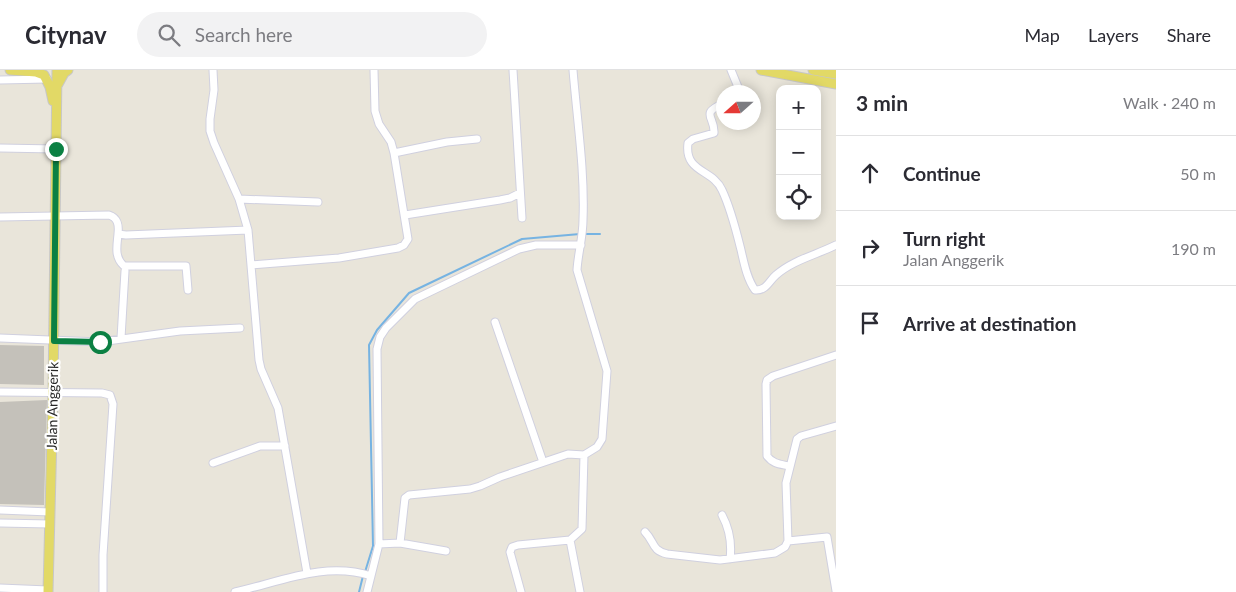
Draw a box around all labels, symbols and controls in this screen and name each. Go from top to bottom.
search box [137,12,487,57]
text: Citynav [25,20,107,49]
icon: search [155,21,183,49]
text: Search here [195,23,293,46]
text: Map [1024,24,1060,46]
text: Layers [1088,24,1139,46]
text: Share [1167,24,1211,46]
north arrow [716,85,761,130]
map controls [776,85,821,220]
button: + [776,85,821,130]
text: 3 min [856,90,908,115]
text: Walk · 240 m [1123,93,1216,112]
button: − [776,130,821,175]
route end [45,138,68,161]
icon: ahead [856,159,884,187]
text: Continue [903,162,981,185]
text: 50 m [1180,164,1216,183]
button: locate [776,175,821,220]
text: Turn right [903,227,985,250]
icon: right [856,234,884,262]
text: 190 m [1171,239,1216,258]
text: Jalan Anggerik [903,250,1004,269]
icon: arrive [856,309,884,337]
text: Arrive at destination [903,312,1076,335]
route start [89,331,112,354]
street label: Jalan Anggerik [43,361,61,450]

